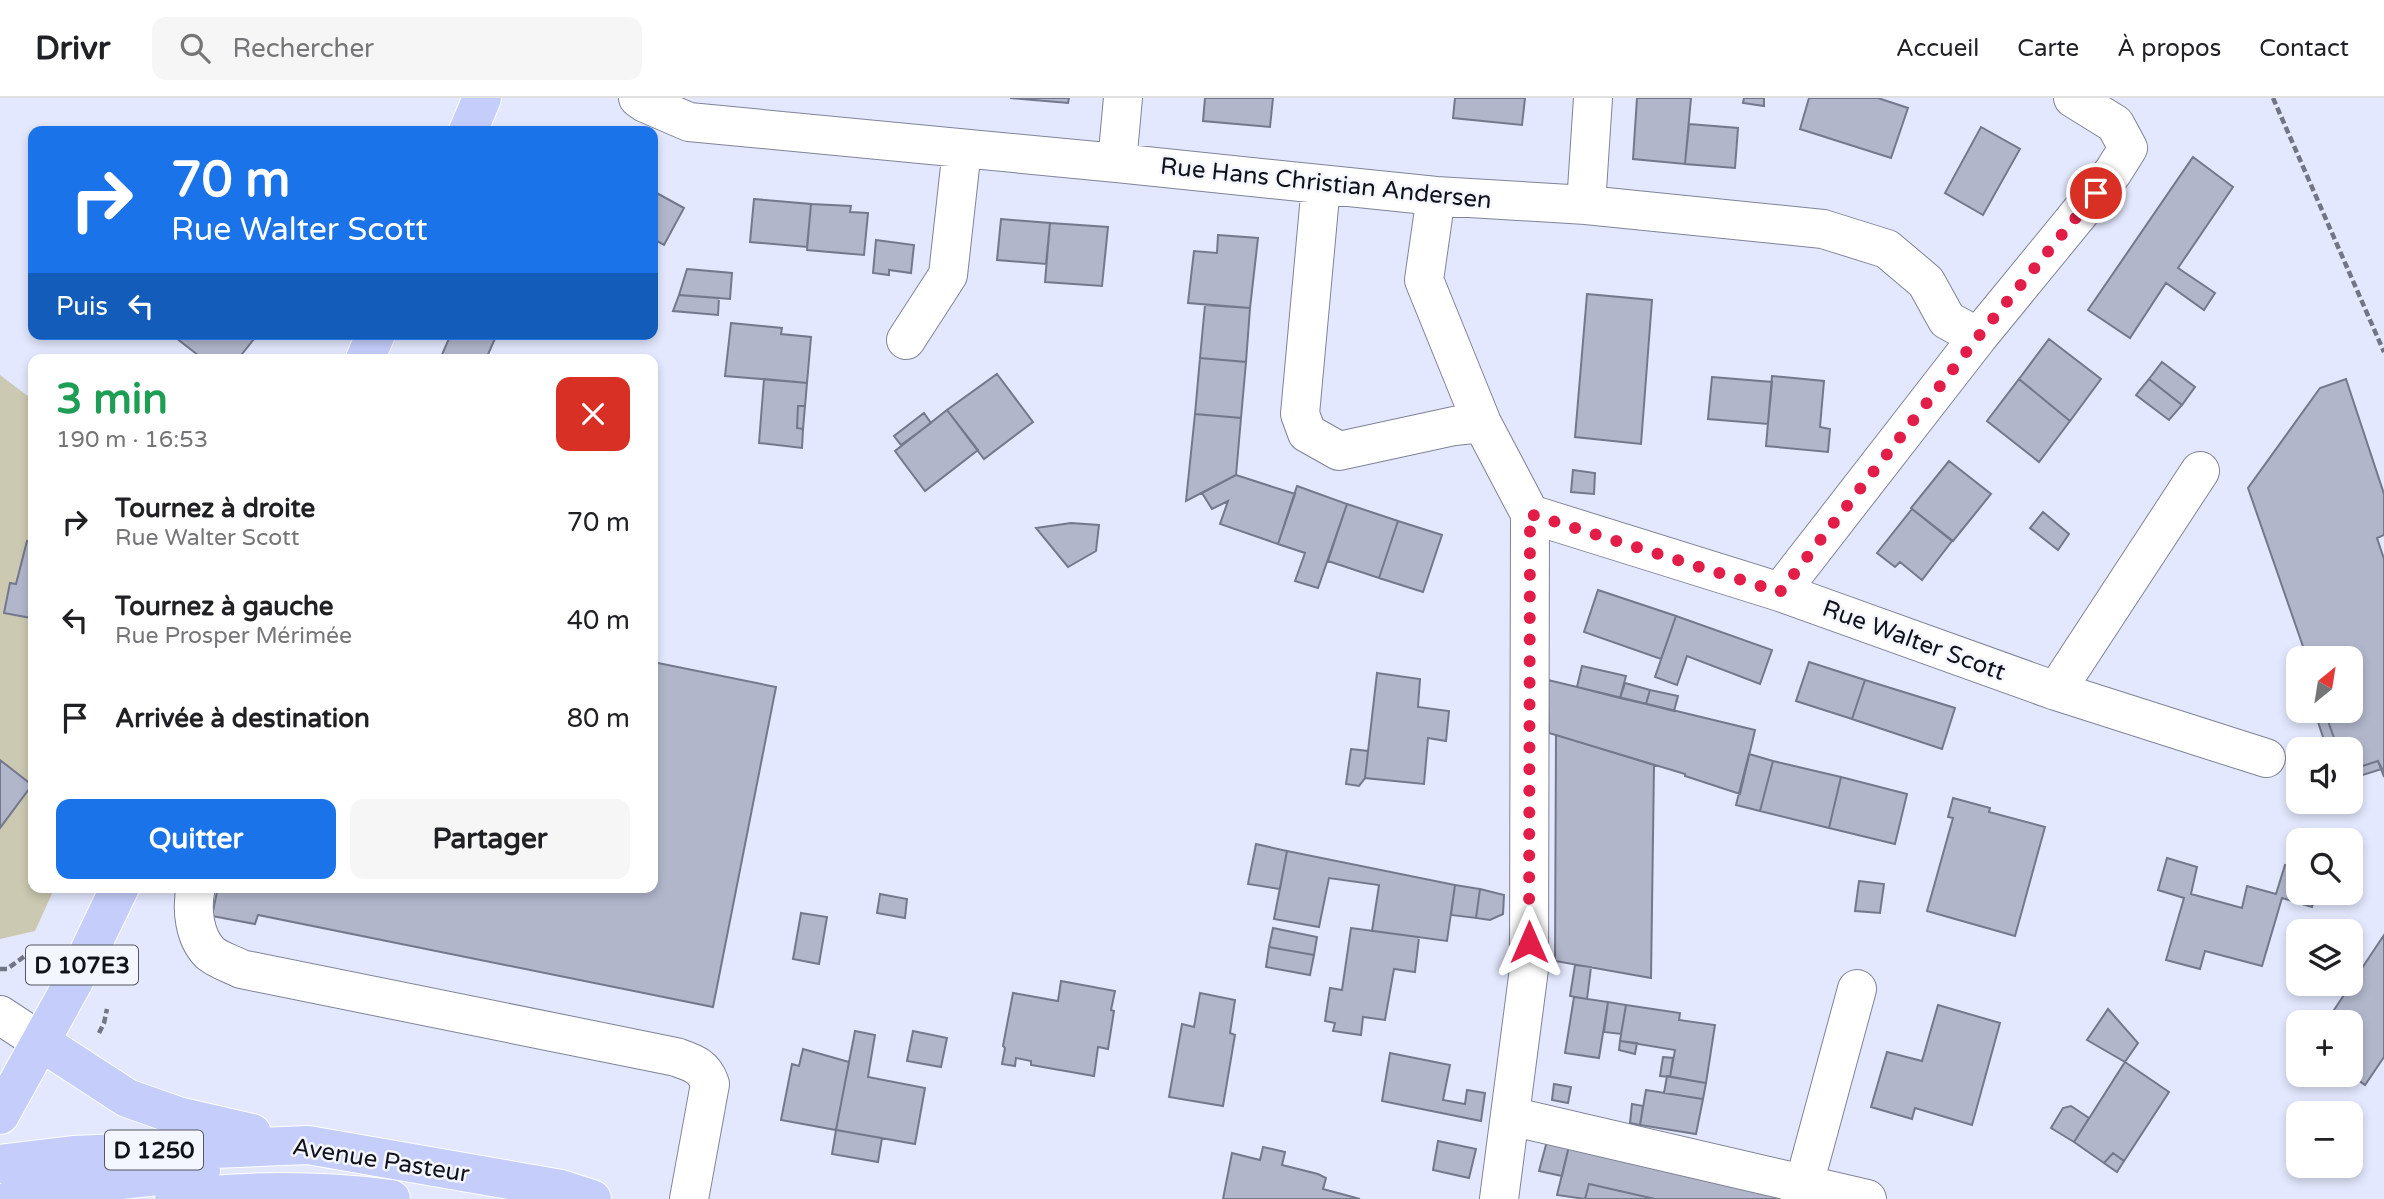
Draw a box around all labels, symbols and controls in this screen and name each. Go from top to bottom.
search box [152,17,642,80]
text: Drivr [35,29,110,68]
icon: search [176,29,214,67]
text: Rechercher [232,33,374,64]
text: Accueil [1896,34,1979,63]
text: Carte [2017,34,2079,63]
text: À propos [2117,34,2221,63]
text: Contact [2259,34,2349,63]
text: 70 m [171,151,290,210]
street label: Rue Hans Christian Andersen [1159,152,1493,215]
icon: right [56,154,147,245]
pin [2066,163,2126,223]
icon: arrive [2077,174,2115,212]
text: Rue Walter Scott [171,211,428,249]
icon: left [122,287,160,325]
text: Puis [56,291,108,322]
text: 3 min [56,374,168,425]
button: close [556,377,630,451]
text: 190 m · 16:53 [56,426,208,454]
text: Tournez à droite [115,493,315,524]
icon: right [56,503,94,541]
text: 70 m [567,507,630,538]
text: Rue Walter Scott [115,524,300,552]
text: Tournez à gauche [115,591,334,622]
street label: Rue Walter Scott [1818,594,2009,687]
icon: left [56,601,94,639]
text: 40 m [567,605,630,636]
text: Rue Prosper Mérimée [115,622,352,650]
north arrow [2286,646,2362,723]
map controls [2286,646,2363,1178]
icon: arrive [56,699,94,737]
text: Arrivée à destination [115,703,370,734]
text: 80 m [567,703,630,734]
button: sound [2286,737,2363,814]
button: Quitter [56,799,336,879]
button: Partager [350,799,630,879]
button: search [2286,828,2363,905]
position arrow [1492,905,1566,979]
button: layers [2286,919,2363,996]
road number: D 107E3 [26,946,138,985]
button: + [2286,1010,2363,1087]
button: − [2286,1101,2363,1178]
road number: D 1250 [105,1130,203,1170]
street label: Avenue Pasteur [290,1132,472,1189]

